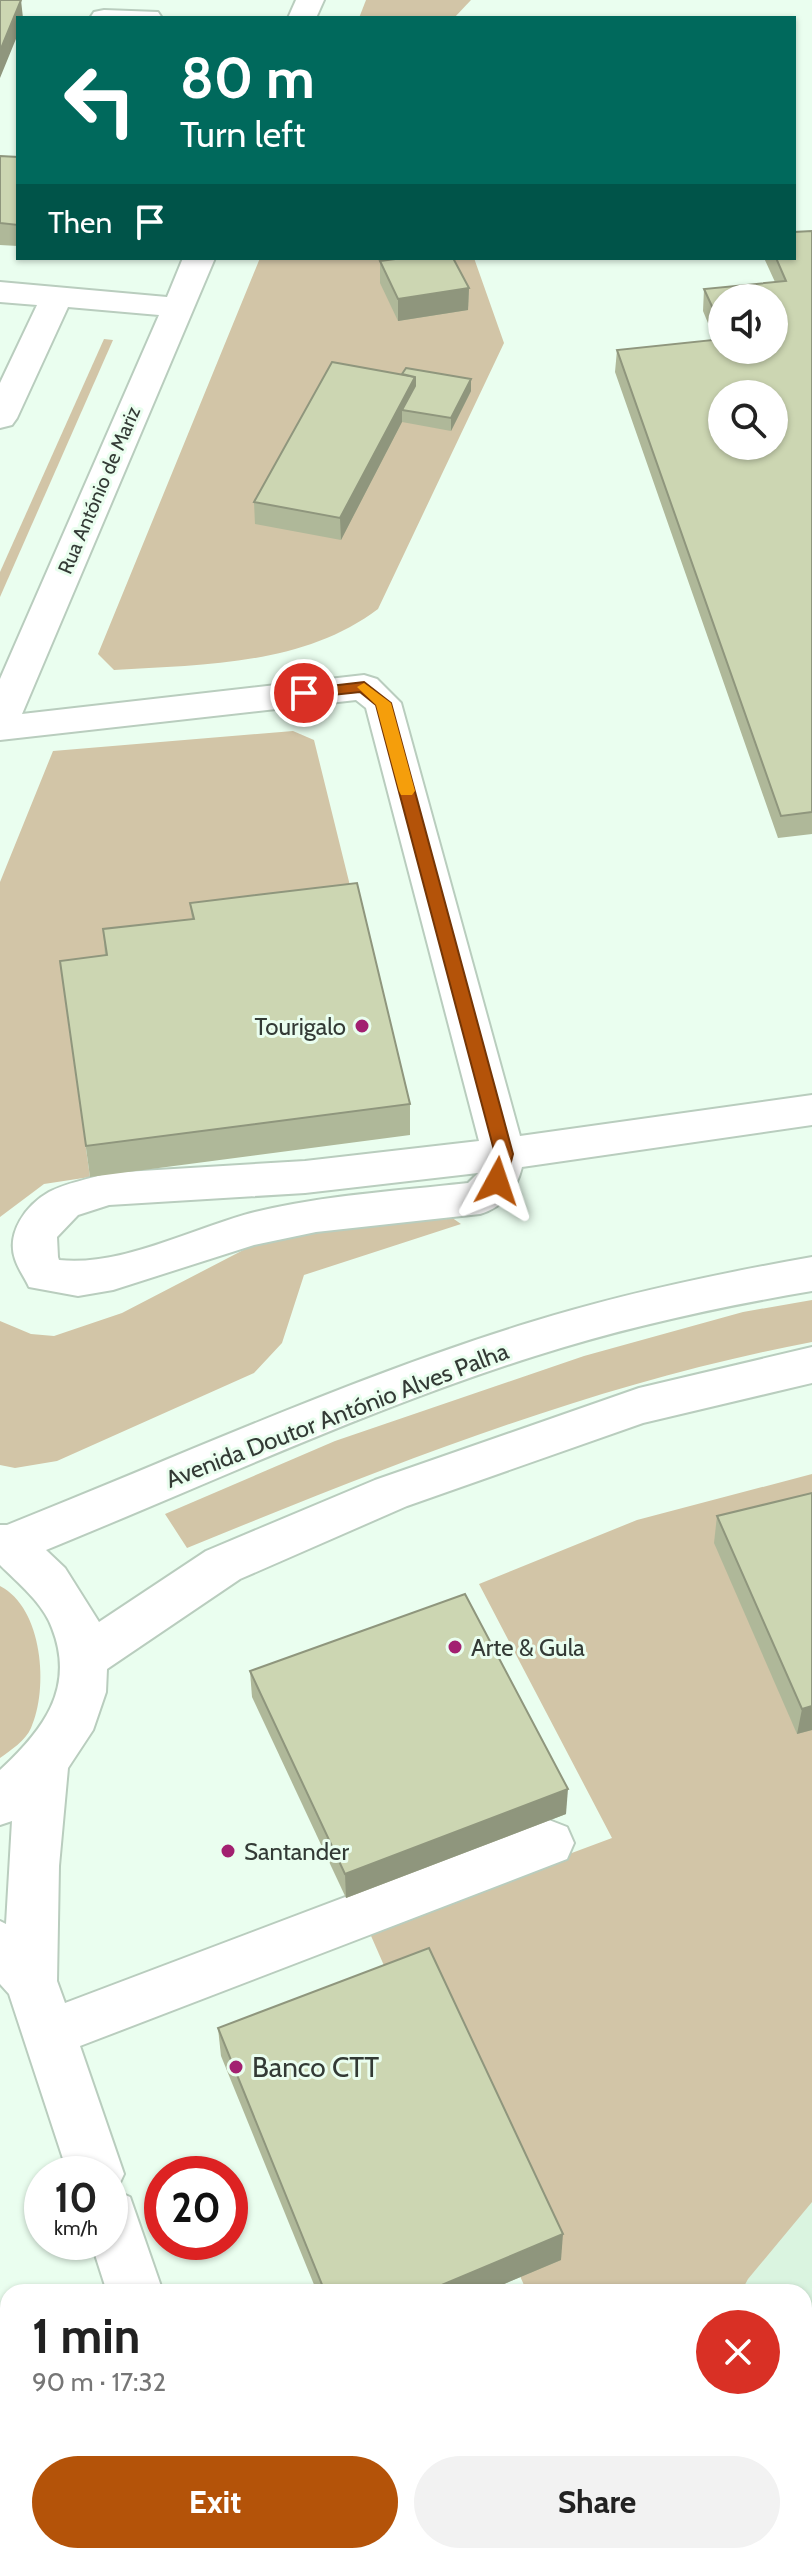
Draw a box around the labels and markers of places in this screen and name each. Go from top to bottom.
pin [270,659,338,727]
place label: Tourigalo [254,1012,346,1041]
marker: Tourigalo [353,1017,371,1035]
place label: Arte & Gula [471,1633,585,1662]
marker: Arte & Gula [446,1638,464,1656]
place label: Santander [244,1837,349,1866]
marker: Santander [219,1842,237,1860]
place label: Banco CTT [252,2050,379,2084]
marker: Banco CTT [227,2058,245,2076]

